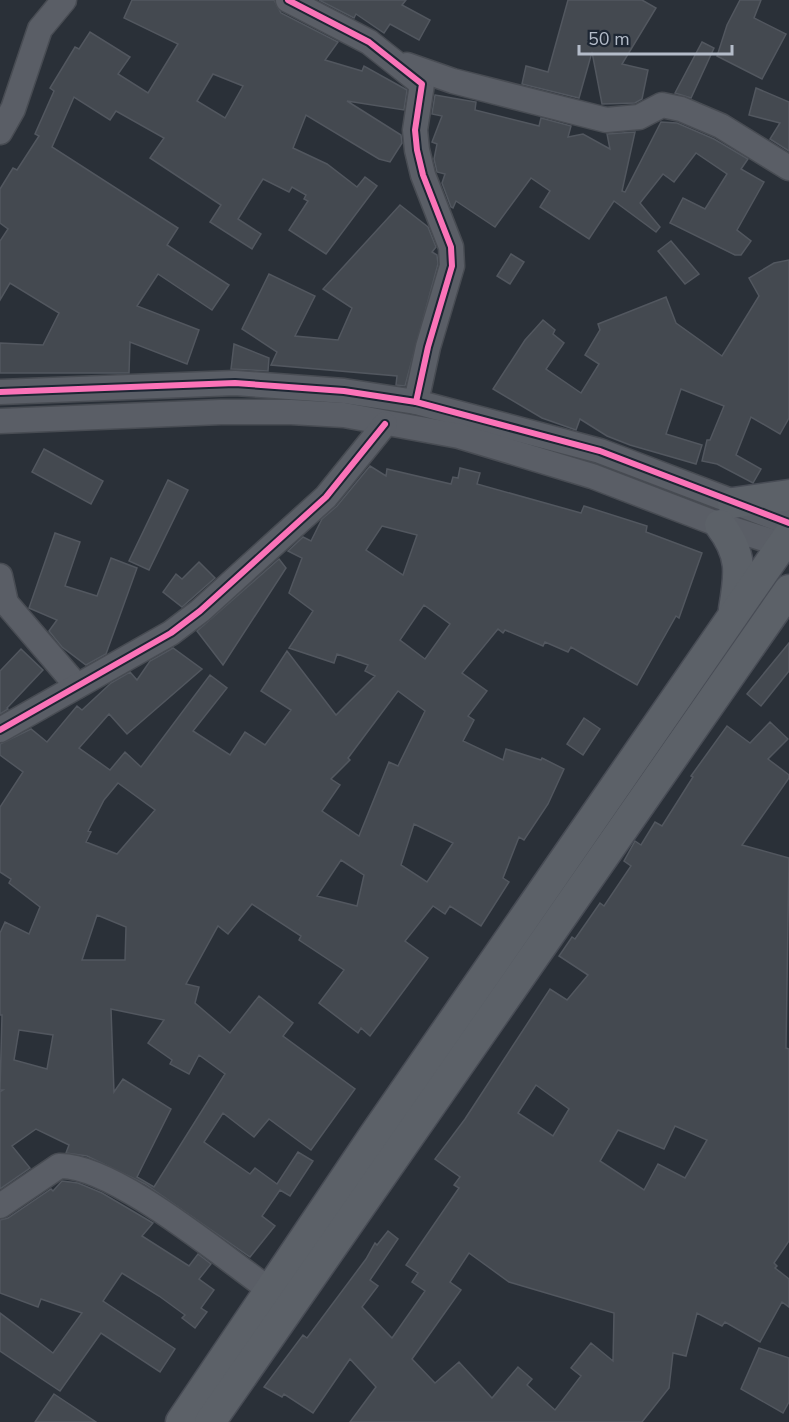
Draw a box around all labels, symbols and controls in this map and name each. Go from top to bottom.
scale bar [579,18,732,56]
text: 50 m [588,27,630,51]

